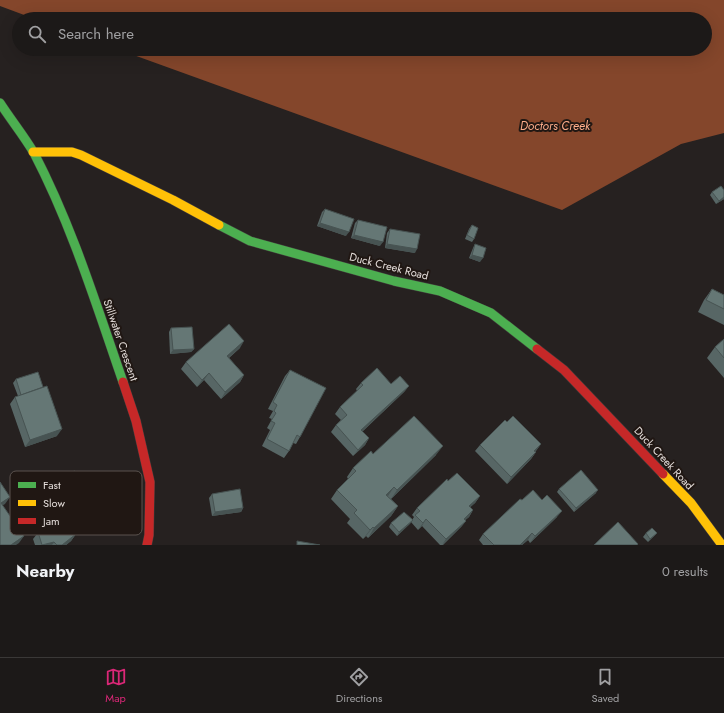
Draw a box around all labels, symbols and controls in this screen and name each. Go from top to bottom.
search box [12,12,712,56]
icon: search [26,23,48,45]
text: Search here [58,23,134,45]
water label: Doctors Creek [520,117,591,135]
street label: Duck Creek Road [348,248,430,284]
street label: Stillwater Crescent [100,297,143,383]
street label: Duck Creek Road [631,423,697,493]
legend [10,471,142,535]
text: Fast [43,477,61,493]
text: Slow [43,495,65,511]
text: Jam [41,513,60,529]
text: Nearby [16,559,74,583]
text: 0 results [662,562,708,581]
tab: Map [105,666,127,706]
tab: Directions [336,666,382,706]
tab: Saved [592,666,619,706]

